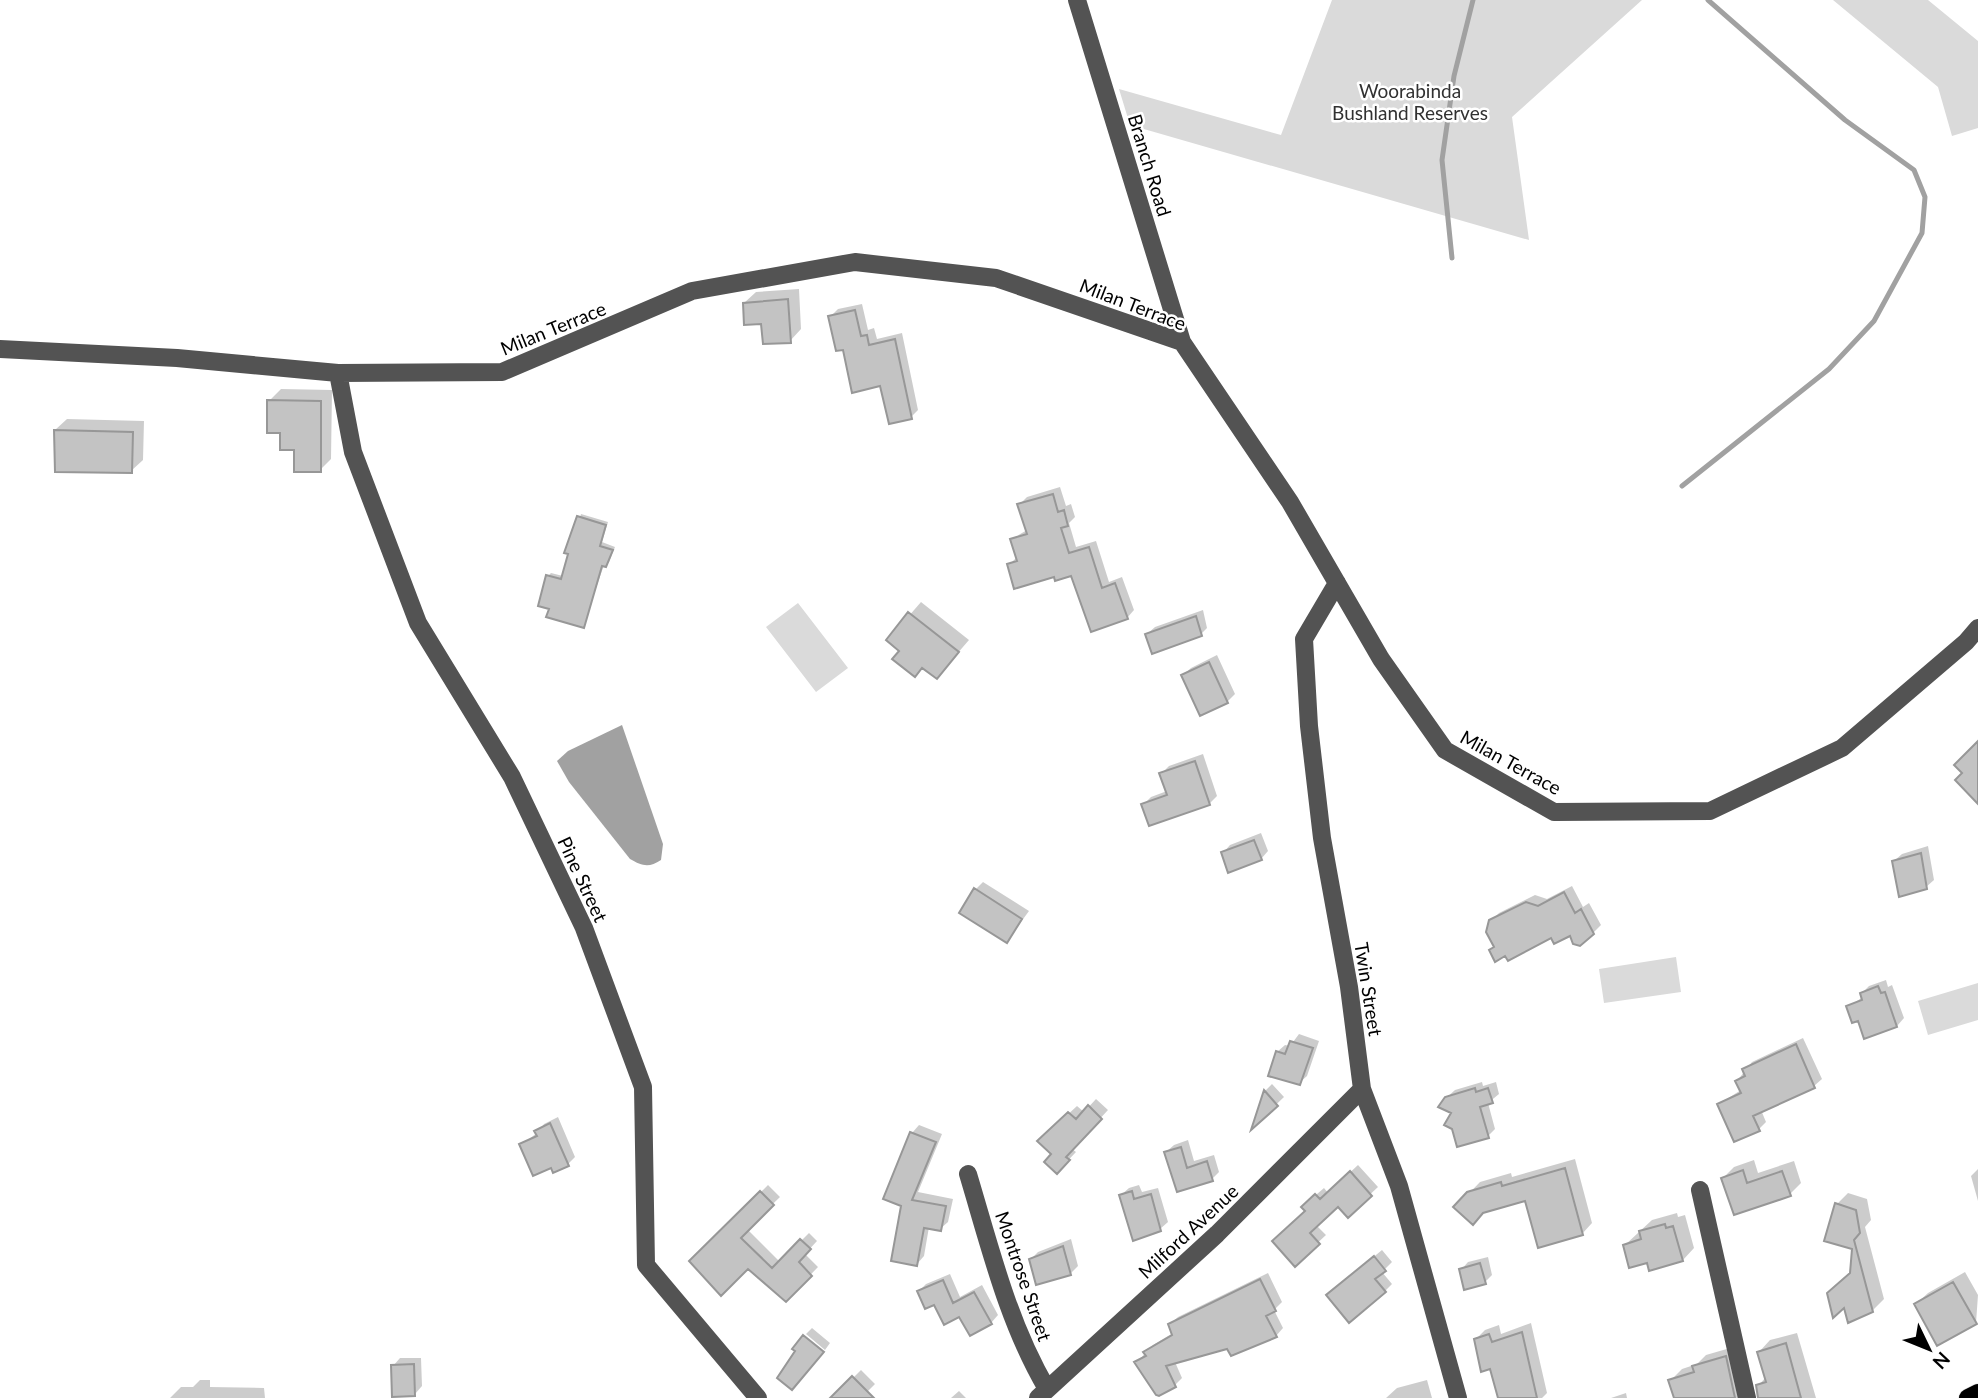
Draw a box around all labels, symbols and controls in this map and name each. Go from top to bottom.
park label: Woorabinda Bushland Reserves [1332,79,1488,124]
street label: Branch Road [1124,111,1176,219]
street label: Milan Terrace [1077,273,1189,335]
street label: Milan Terrace [497,296,609,360]
street label: Milan Terrace [1457,725,1565,799]
street label: Pine Street [553,833,613,925]
street label: Twin Street [1350,941,1388,1038]
street label: Milford Avenue [1133,1179,1243,1283]
street label: Montrose Street [991,1208,1057,1344]
north arrow [1894,1314,1964,1384]
text: N [1928,1348,1955,1374]

